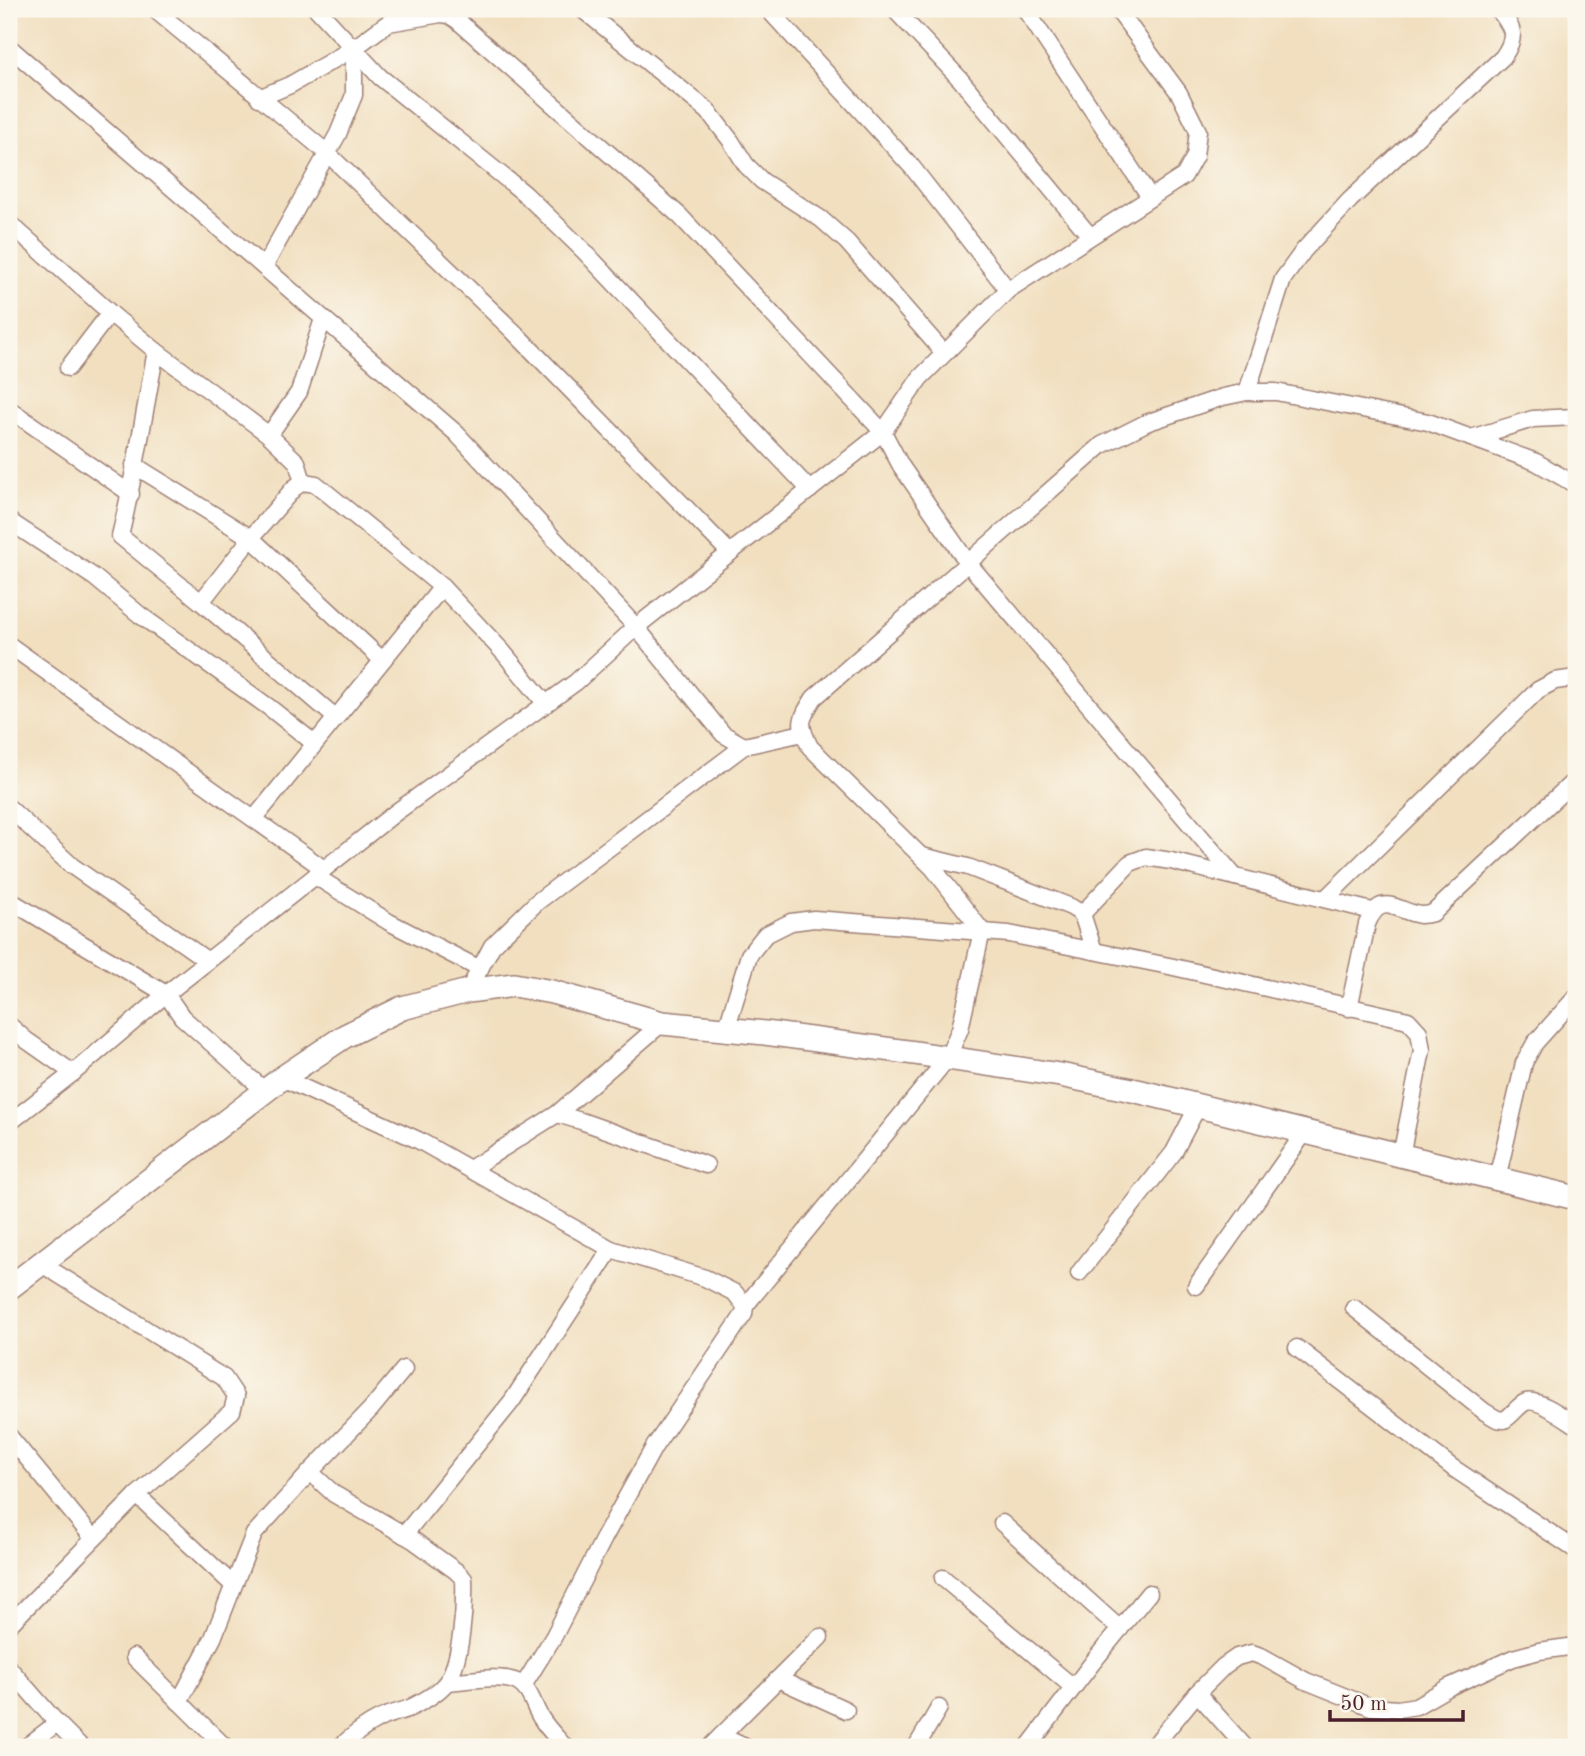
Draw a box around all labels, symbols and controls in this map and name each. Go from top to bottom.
scale bar [1330,1679,1462,1723]
text: 50 m [1340,1694,1387,1715]

